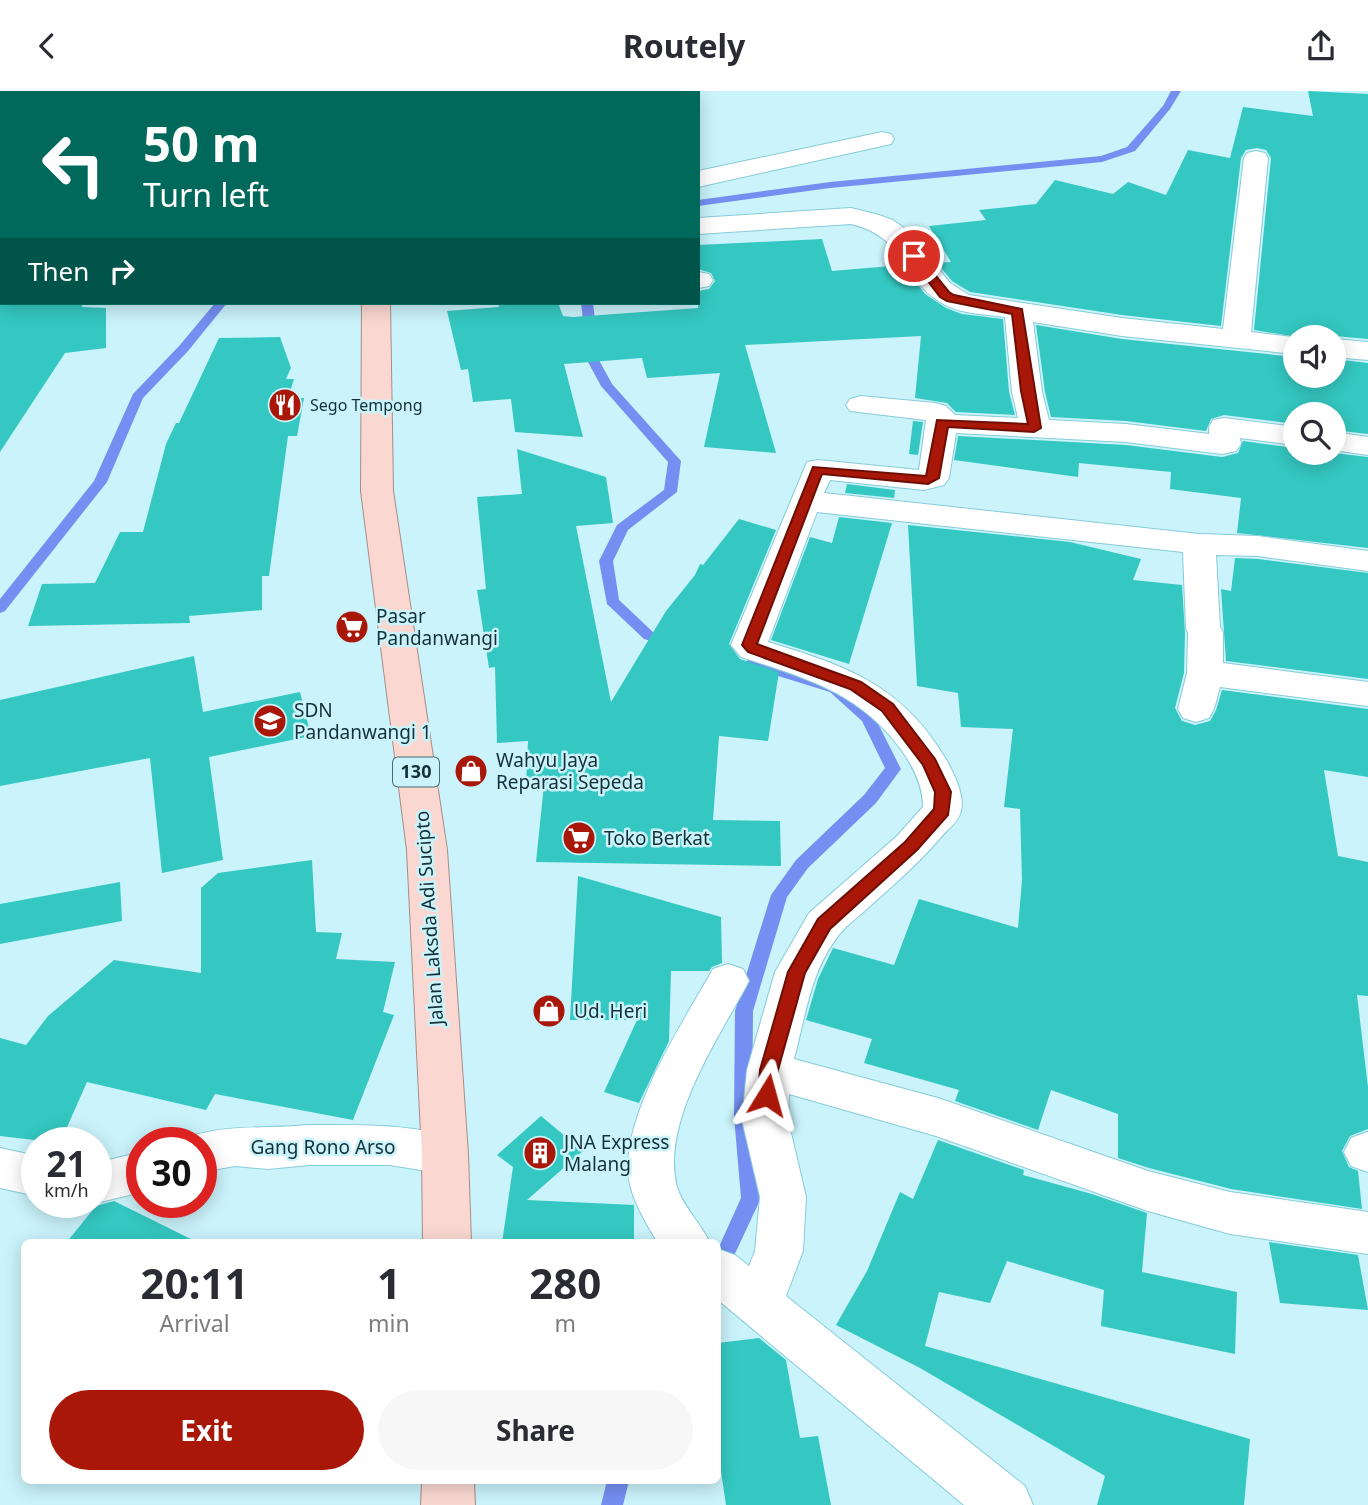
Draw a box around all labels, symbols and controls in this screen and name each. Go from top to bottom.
text: Routely [623,24,745,67]
icon: back [28,27,66,65]
icon: share [1302,27,1340,65]
text: 50 m [143,110,260,176]
icon: left [28,119,119,210]
text: Turn left [143,173,269,216]
pin [884,226,944,286]
icon: arrive [895,237,933,275]
icon: right [103,252,141,290]
text: Then [28,253,89,289]
map controls [1283,325,1346,465]
button: sound [1283,325,1346,388]
restaurant icon: Sego Tempong [266,386,304,424]
place label: Sego Tempong [310,394,423,416]
button: search [1283,402,1346,465]
place label: Pasar Pandanwangi [376,603,498,651]
supermarket icon: Pasar Pandanwangi [333,608,371,646]
place label: SDN Pandanwangi 1 [294,697,432,745]
school or university icon: SDN Pandanwangi 1 [251,702,289,740]
place label: Wahyu Jaya Reparasi Sepeda [496,747,644,795]
shop icon: Wahyu Jaya Reparasi Sepeda [452,752,490,790]
road number: 130 [393,757,439,787]
street label: Jalan Laksda Adi Sucipto [409,810,450,1028]
supermarket icon: Toko Berkat [560,819,598,857]
place label: Toko Berkat [604,825,710,851]
shop icon: Ud. Heri [530,992,568,1030]
place label: Ud. Heri [574,998,647,1024]
position arrow [730,1058,804,1132]
speed limit sign: 30 [126,1127,217,1218]
place label: JNA Express Malang [562,1129,669,1177]
street label: Gang Rono Arso [251,1134,395,1160]
building icon: JNA Express Malang [521,1134,559,1172]
text: 21 [46,1140,87,1187]
text: km/h [44,1178,89,1202]
text: 20:11 [141,1254,248,1311]
text: 1 [377,1254,401,1311]
text: 280 [529,1254,601,1311]
text: Arrival [159,1307,230,1339]
text: min [368,1307,410,1339]
text: m [555,1307,576,1339]
button: Exit [49,1390,364,1470]
button: Share [378,1390,693,1470]

